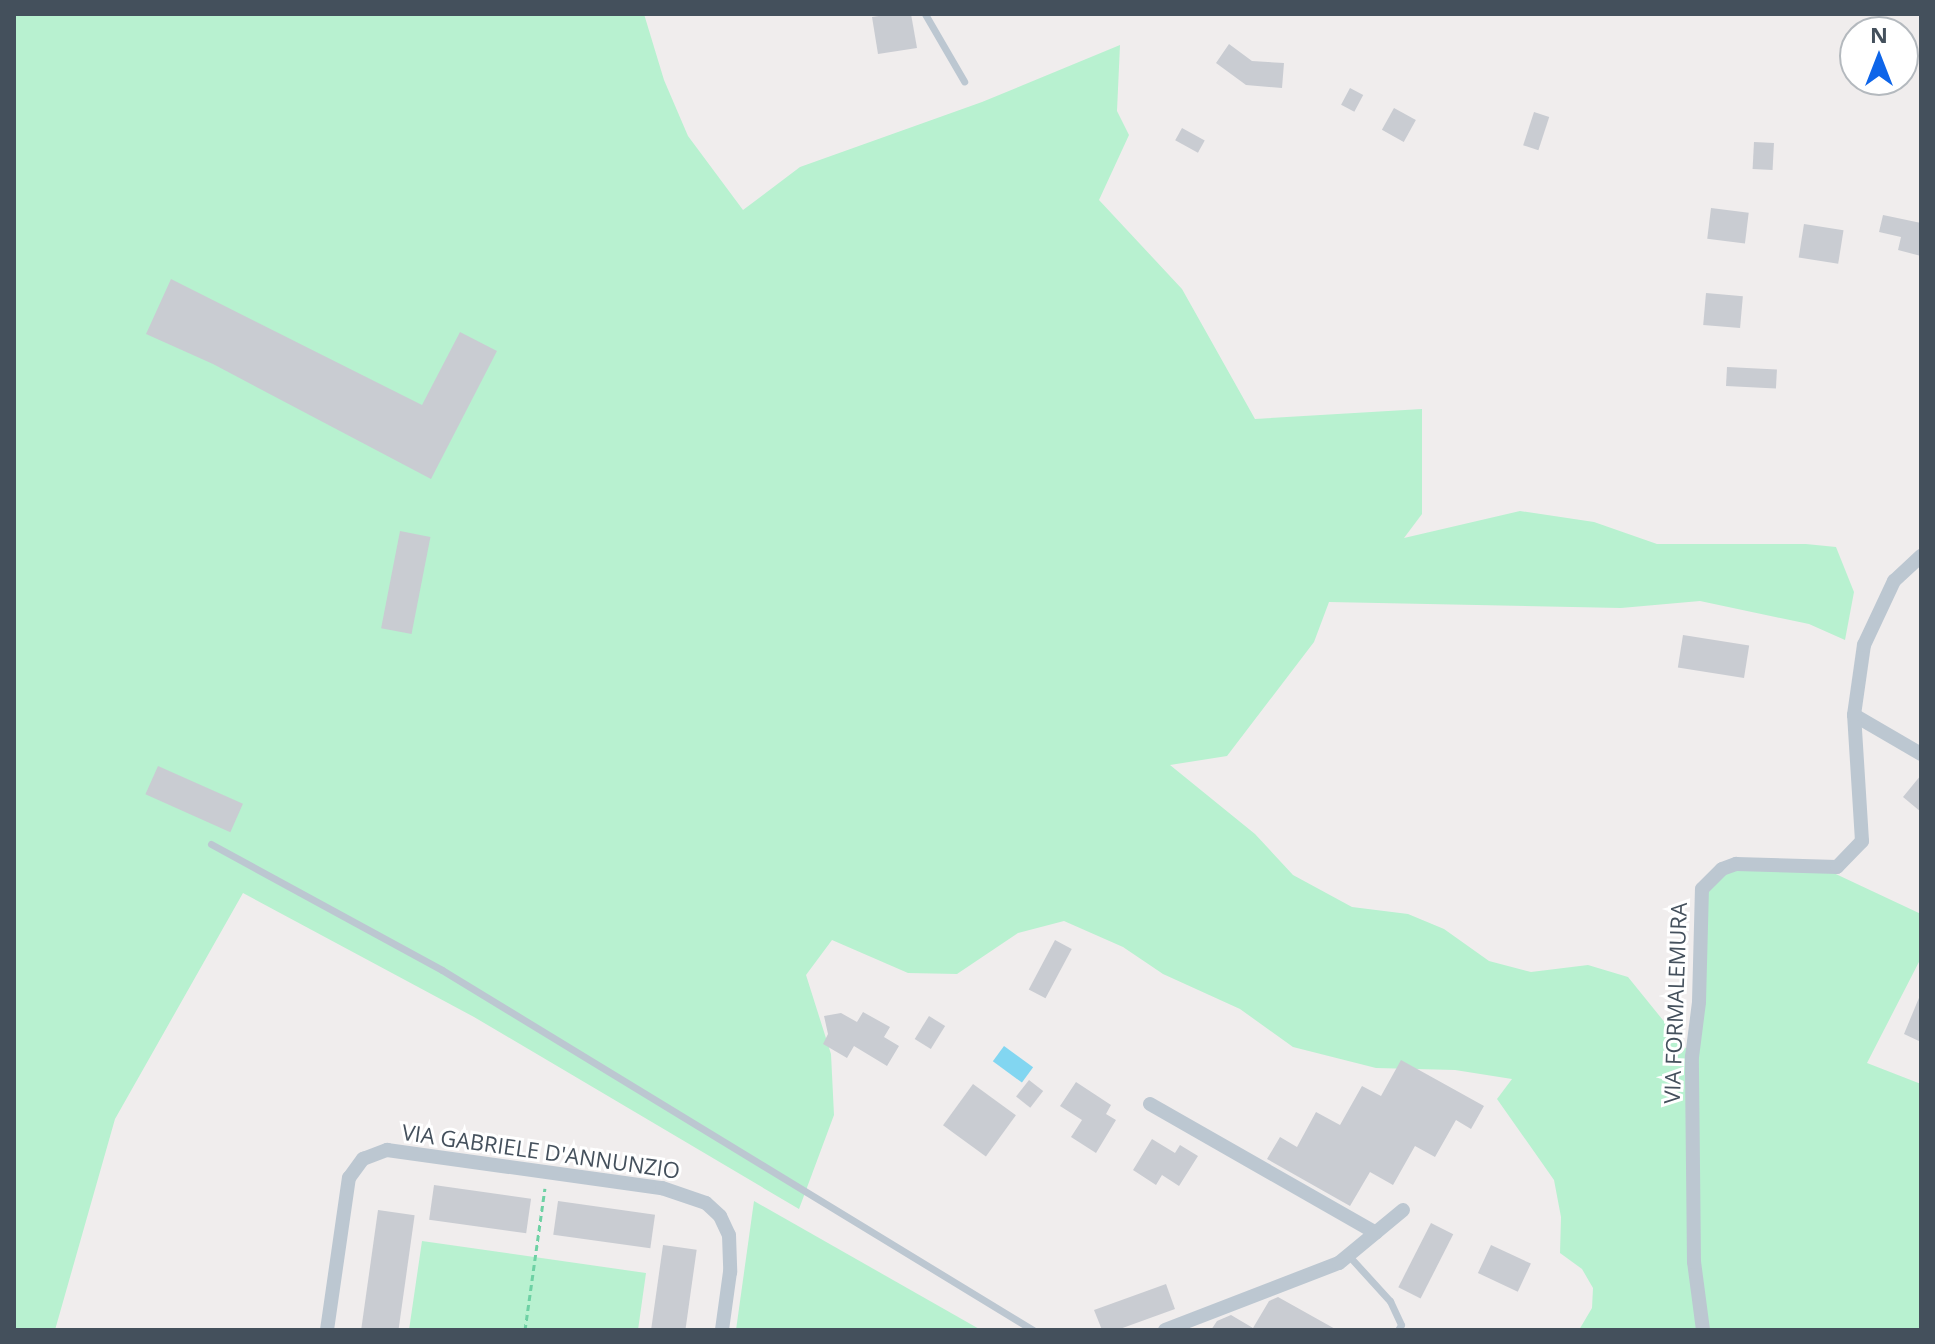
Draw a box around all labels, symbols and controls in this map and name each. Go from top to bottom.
north arrow [1839,16,1919,96]
text: N [1870,19,1888,49]
street label: VIA FORMALEMURA [1658,902,1692,1104]
street label: VIA GABRIELE D'ANNUNZIO [400,1118,682,1184]

